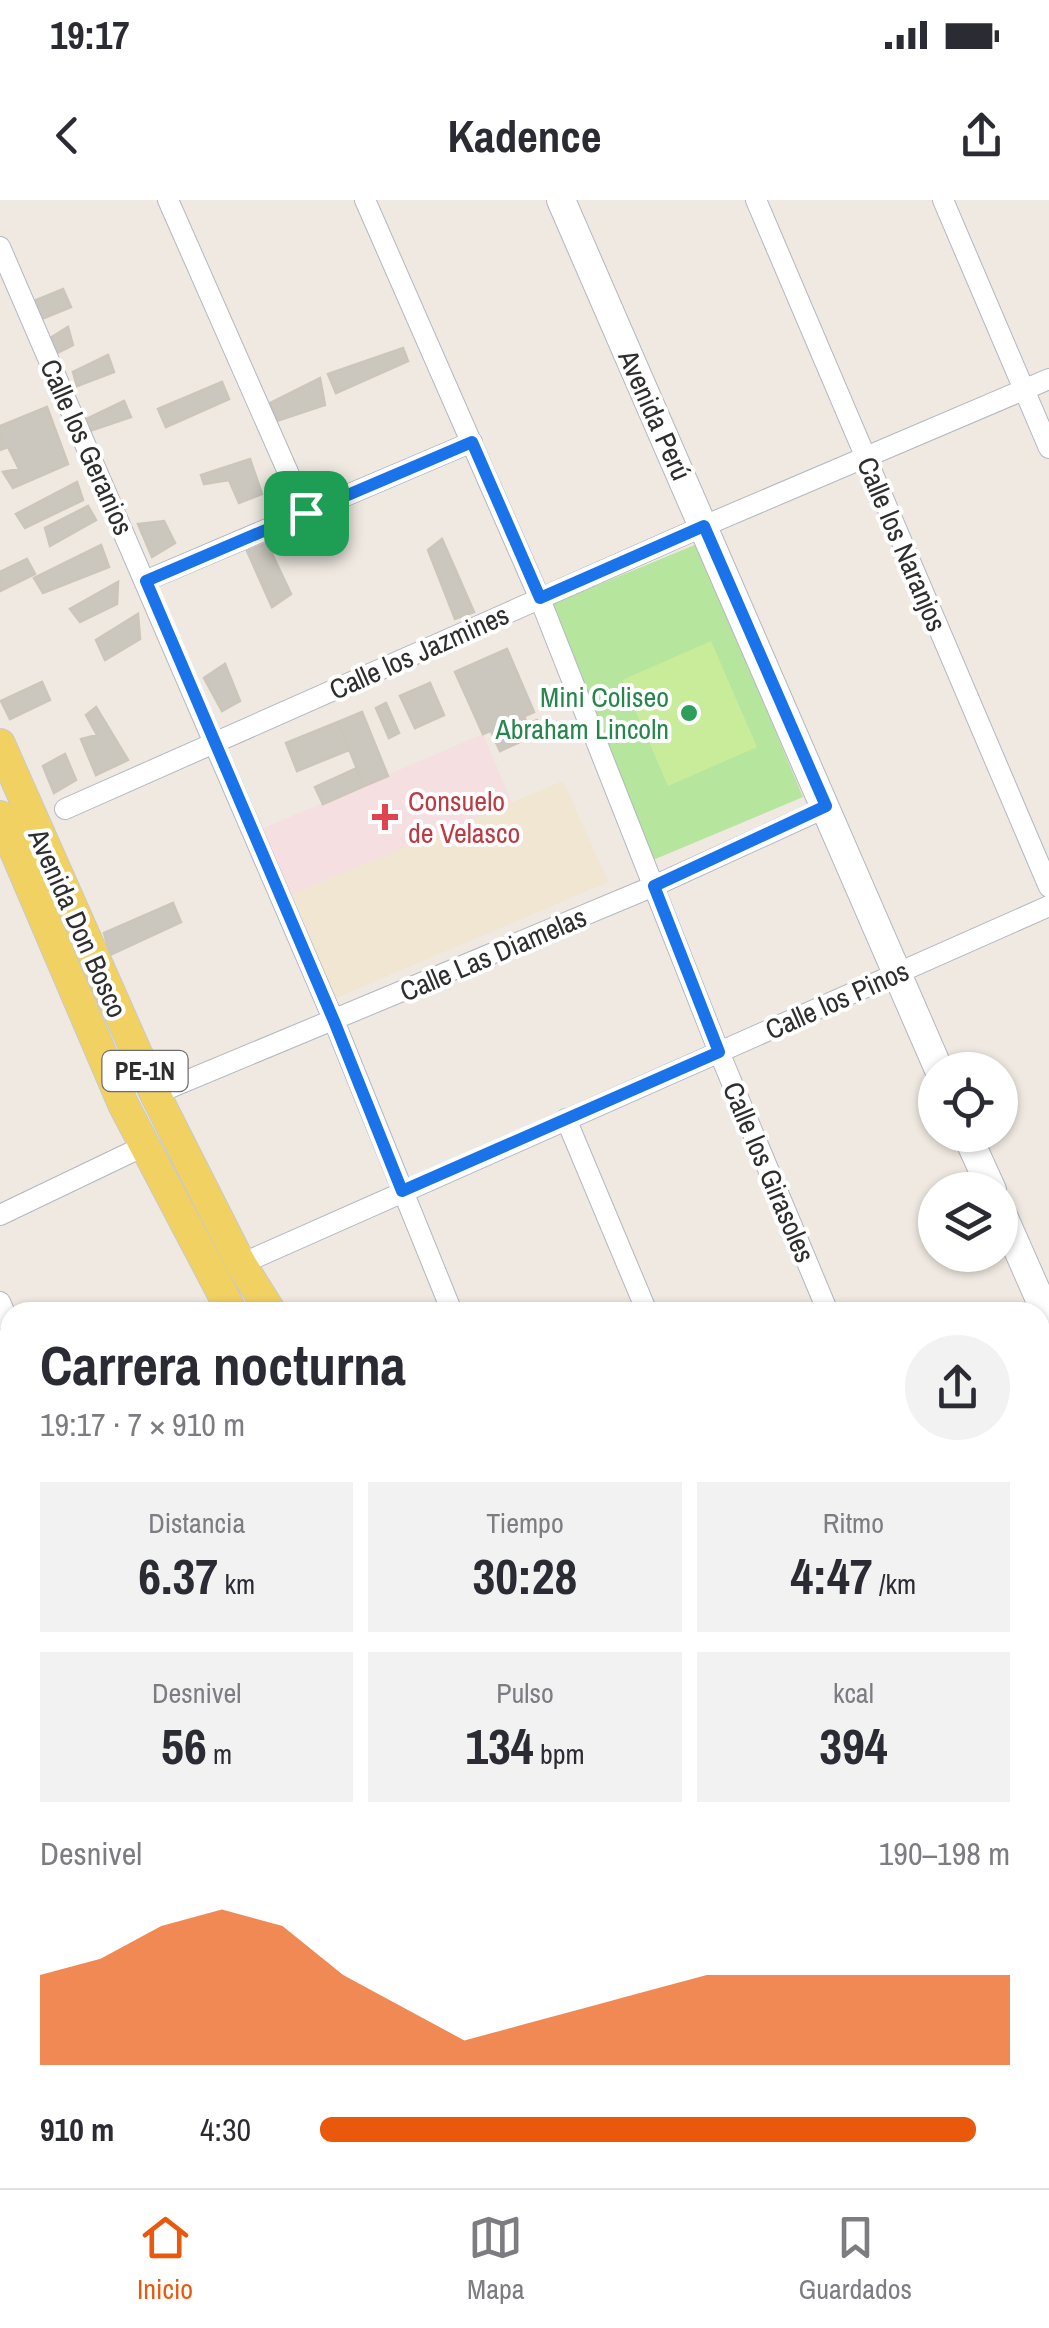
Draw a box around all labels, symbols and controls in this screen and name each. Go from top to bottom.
text: 19:17 [50,10,130,61]
text: Kadence [448,105,601,166]
icon: back [40,108,95,163]
icon: share [954,108,1009,163]
street label: Avenida Perú [609,343,701,486]
street label: Calle los Geranios [31,353,143,541]
street label: Calle los Naranjos [848,451,956,637]
pin [264,471,349,556]
icon: arrive [279,486,334,541]
street label: Calle los Jazmines [323,595,515,709]
place label: Mini Coliseo Abraham Lincoln [494,678,669,748]
marker: Mini Coliseo Abraham Lincoln [678,702,700,724]
place label: Consuelo de Velasco [408,782,520,852]
marker: Consuelo de Velasco [372,804,398,830]
street label: Avenida Don Bosco [19,822,137,1023]
street label: Calle Las Diamelas [394,898,592,1010]
street label: Calle los Pinos [759,951,915,1049]
road number: PE-1N [102,1051,188,1091]
map controls [918,1052,1018,1272]
button: locate [918,1052,1018,1152]
street label: Calle los Girasoles [714,1076,824,1268]
button: layers [918,1172,1018,1272]
text: Carrera nocturna [40,1328,406,1402]
button: share [905,1335,1010,1440]
text: 19:17 · 7 × 910 m [40,1403,245,1446]
text: Distancia [148,1504,245,1542]
text: Tiempo [486,1504,564,1542]
text: Ritmo [823,1504,884,1542]
text: 6.37 [138,1542,218,1610]
text: 30:28 [473,1542,577,1610]
text: 4:47 [791,1542,873,1610]
text: km [218,1565,255,1603]
text: /km [873,1565,916,1603]
text: Desnivel [152,1674,241,1712]
text: Pulso [496,1674,554,1712]
text: kcal [833,1674,874,1712]
text: 56 [161,1712,207,1780]
text: 134 [465,1712,534,1780]
text: 394 [819,1712,888,1780]
text: m [207,1735,232,1773]
text: bpm [534,1735,585,1773]
text: Desnivel [40,1832,142,1875]
text: 190–198 m [879,1832,1010,1875]
text: 910 m [40,2108,114,2151]
text: 4:30 [200,2108,251,2151]
tab: Inicio [137,2210,193,2308]
tab: Mapa [467,2210,524,2308]
tab: Guardados [798,2210,912,2308]

